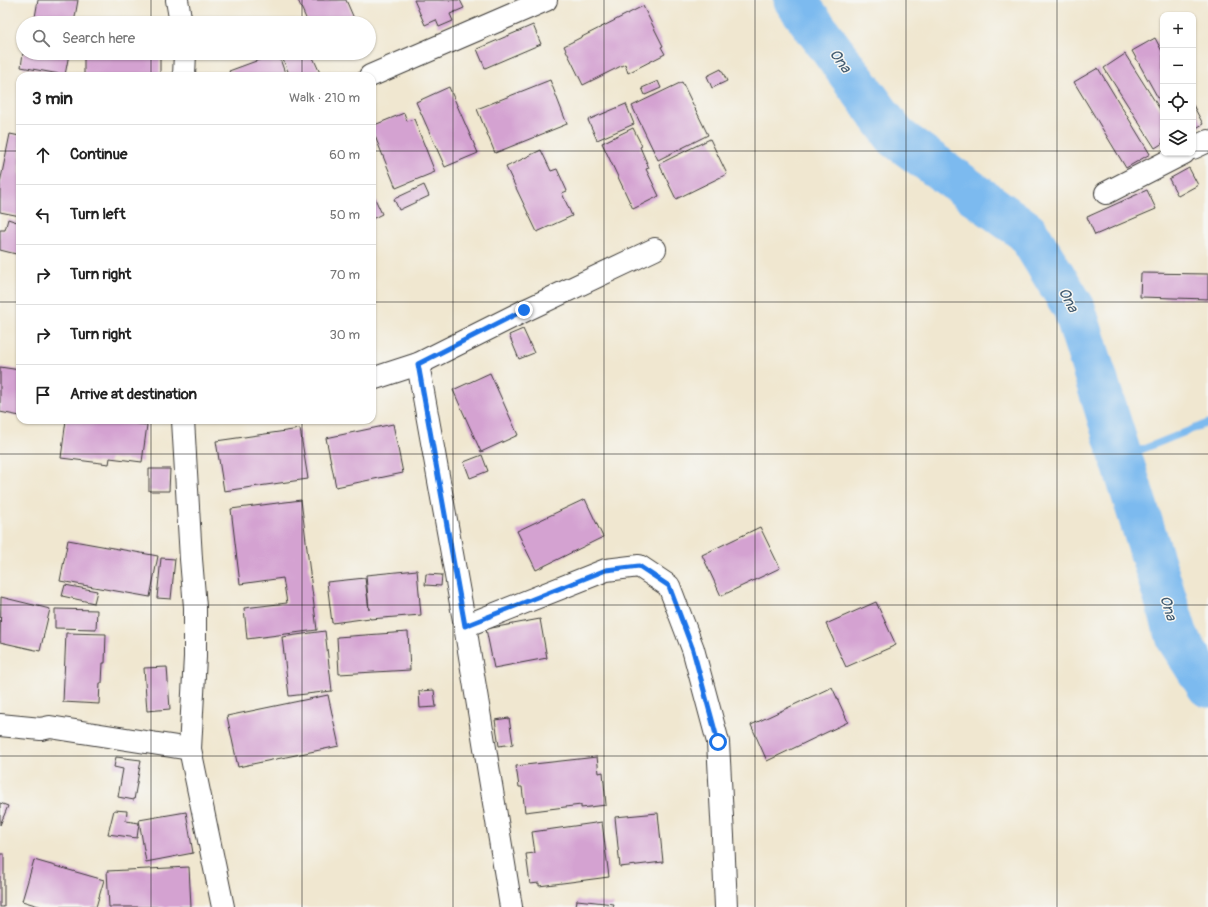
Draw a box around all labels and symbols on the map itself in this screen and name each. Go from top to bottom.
water label: Ona [825,45,856,78]
water label: Ona [1054,285,1083,316]
route end [515,301,533,319]
water label: Ona [1155,593,1181,624]
route start [709,733,727,751]

